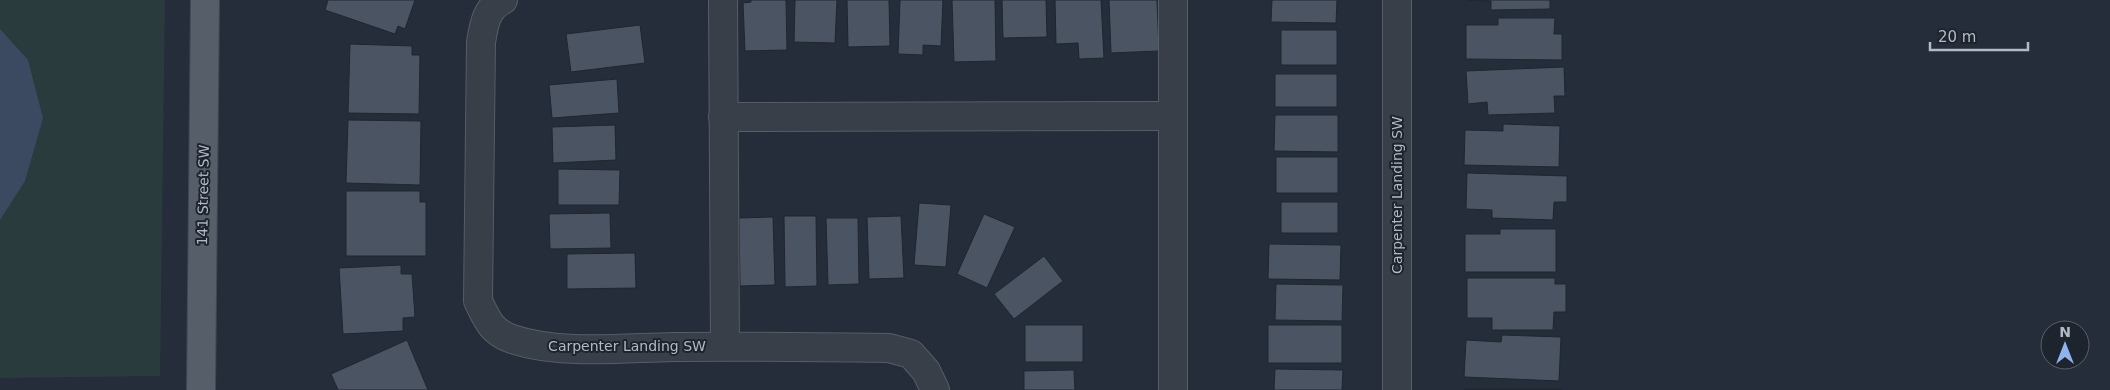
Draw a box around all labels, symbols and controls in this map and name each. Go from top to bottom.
scale bar [1930,20,2028,52]
text: 20 m [1938,28,1976,46]
street label: Carpenter Landing SW [1389,116,1405,274]
street label: 141 Street SW [194,144,212,246]
north arrow [2040,320,2090,370]
text: N [2059,324,2071,340]
street label: Carpenter Landing SW [548,338,706,354]

